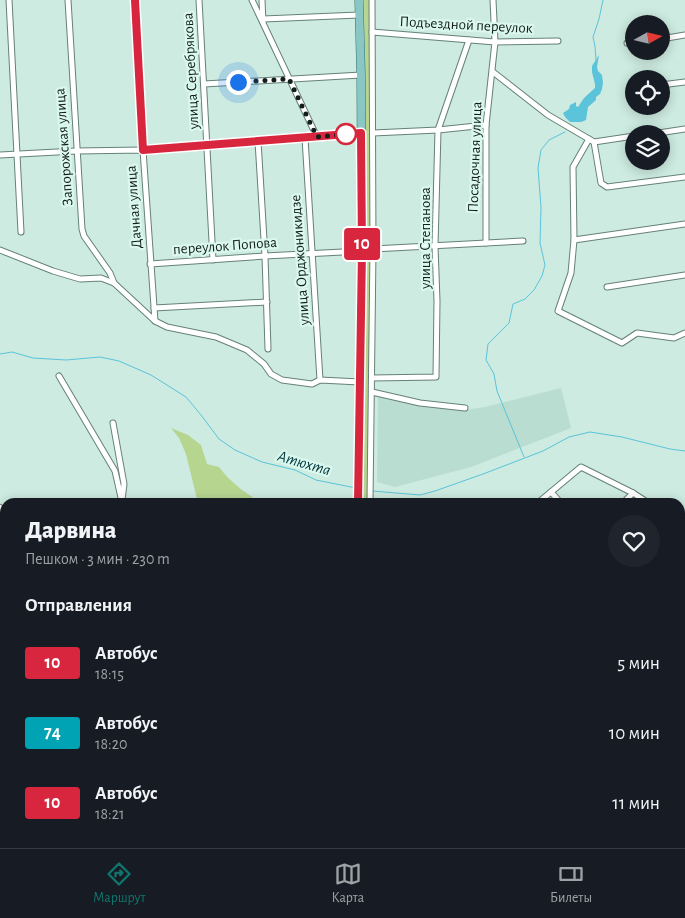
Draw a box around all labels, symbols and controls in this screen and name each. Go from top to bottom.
street label: улица Серебрякова [180,12,202,131]
street label: Подъездной переулок [399,14,533,36]
north arrow [625,15,670,60]
map controls [625,15,670,170]
your location [226,70,251,95]
button: locate [625,70,670,115]
street label: Запорожская улица [52,88,76,206]
street label: Посадочная улица [466,101,484,213]
unlabelled marker [335,123,357,145]
button: layers [625,125,670,170]
street label: Дачная улица [124,165,144,249]
street label: улица Степанова [418,187,433,290]
street label: улица Орджоникидзе [288,194,312,327]
line badge: 10 [340,228,384,260]
street label: переулок Попова [172,235,278,257]
text: 10 [354,235,370,253]
water label: Атюхта [275,448,332,478]
button: heart [608,515,660,567]
text: Дарвина [25,519,116,543]
text: Пешком · 3 мин · 230 m [25,551,170,567]
text: Отправления [25,596,132,615]
text: Автобус [95,644,158,663]
text: 10 [45,654,60,672]
text: 5 мин [617,654,660,673]
text: 18:15 [95,666,124,682]
text: Автобус [95,714,158,733]
text: 74 [44,724,61,742]
text: 10 мин [609,724,660,743]
text: 18:20 [95,736,127,752]
text: Автобус [95,784,158,803]
text: 10 [45,794,60,812]
text: 11 мин [612,794,660,813]
text: 18:21 [95,806,125,822]
tab: Маршрут [93,860,146,907]
tab: Карта [331,860,364,907]
tab: Билеты [550,860,592,907]

